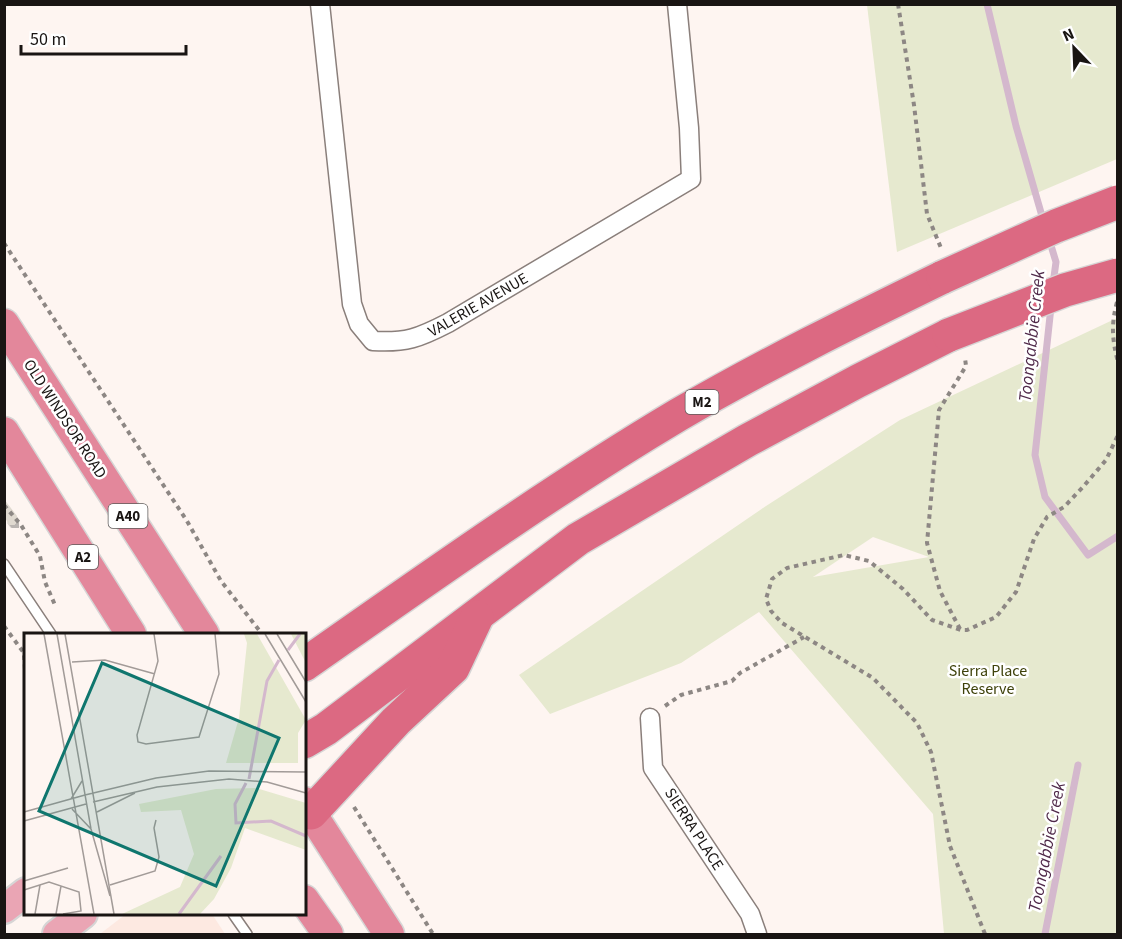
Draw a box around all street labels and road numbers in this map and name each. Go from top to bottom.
street label: VALERIE AVENUE [424,267,532,343]
street label: OLD WINDSOR ROAD [18,355,112,483]
road number: M2 [686,390,718,414]
road number: A40 [108,504,148,528]
road number: A2 [68,545,98,569]
street label: SIERRA PLACE [659,784,729,874]

